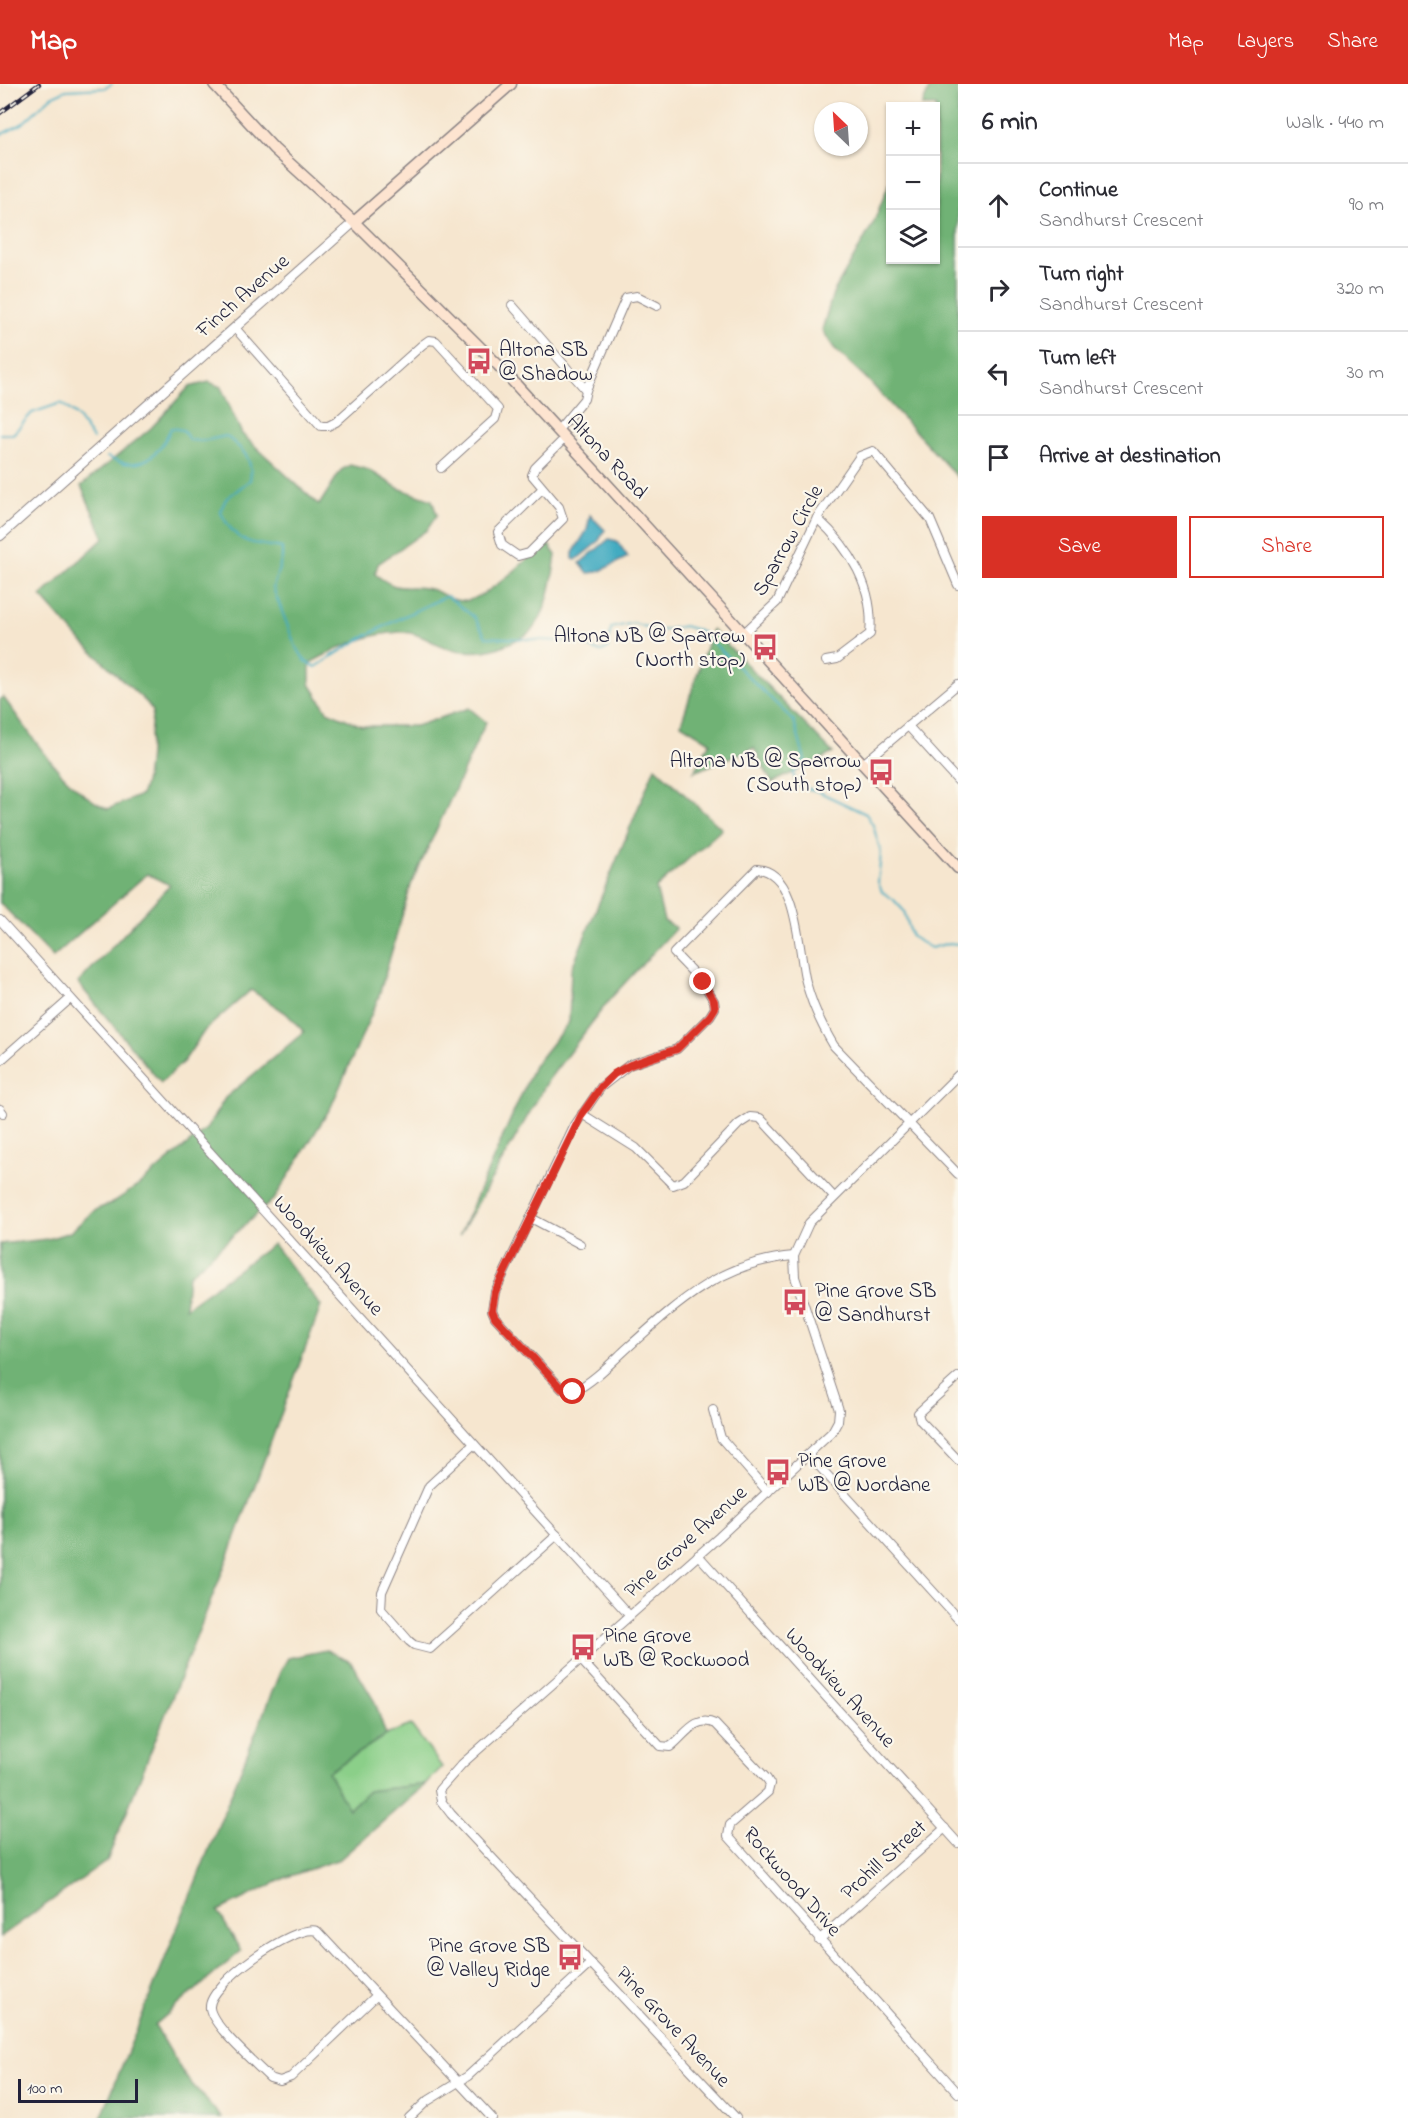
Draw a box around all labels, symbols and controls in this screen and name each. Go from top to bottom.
text: Map [30,22,77,63]
text: Map [1168,27,1204,57]
text: Layers [1237,27,1294,57]
text: Share [1327,27,1378,57]
north arrow [814,102,868,156]
map controls [886,102,940,264]
button: + [886,102,940,156]
text: 6 min [982,104,1038,142]
text: Walk · 440 m [1286,109,1384,138]
button: − [886,156,940,210]
text: Continue [1039,175,1118,207]
icon: ahead [982,189,1015,222]
text: 90 m [1349,191,1384,220]
text: Sandhurst Crescent [1039,207,1203,236]
button: layers [886,210,940,264]
street label: Finch Avenue [189,247,297,346]
text: Turn right [1039,259,1124,291]
icon: right [982,273,1015,306]
text: 320 m [1337,275,1384,304]
text: Sandhurst Crescent [1039,291,1203,320]
place label: Altona SB @ Shadow [499,336,593,390]
text: Turn left [1039,343,1116,375]
bus stop icon: Altona SB @ Shadow [464,346,494,376]
icon: left [982,357,1015,390]
text: 30 m [1347,359,1384,388]
text: Sandhurst Crescent [1039,375,1203,404]
street label: Altona Road [559,408,654,507]
icon: arrive [982,441,1015,474]
text: Arrive at destination [1039,441,1221,473]
street label: Sparrow Circle [746,479,832,602]
button: Save [982,516,1177,578]
button: Share [1189,516,1384,578]
place label: Altona NB @ Sparrow (North stop) [554,622,745,676]
bus stop icon: Altona NB @ Sparrow (North stop) [750,632,780,662]
place label: Altona NB @ Sparrow (South stop) [670,747,861,801]
bus stop icon: Altona NB @ Sparrow (South stop) [866,757,896,787]
route end [689,968,715,994]
street label: Woodview Avenue [265,1189,390,1324]
place label: Pine Grove SB @ Sandhurst [815,1277,936,1331]
bus stop icon: Pine Grove SB @ Sandhurst [780,1287,810,1317]
route start [559,1378,585,1404]
place label: Pine Grove WB @ Nordane [798,1447,931,1501]
bus stop icon: Pine Grove WB @ Nordane [763,1457,793,1487]
street label: Pine Grove Avenue [618,1479,755,1606]
street label: Woodview Avenue [777,1621,902,1756]
place label: Pine Grove WB @ Rockwood [603,1622,749,1676]
bus stop icon: Pine Grove WB @ Rockwood [568,1632,598,1662]
street label: Prohill Street [835,1814,934,1907]
street label: Rockwood Drive [735,1821,848,1944]
place label: Pine Grove SB @ Valley Ridge [427,1932,551,1988]
bus stop icon: Pine Grove SB @ Valley Ridge [555,1942,585,1972]
street label: Pine Grove Avenue [608,1960,737,2095]
scale bar [18,2076,138,2104]
text: 100 m [27,2077,62,2101]

